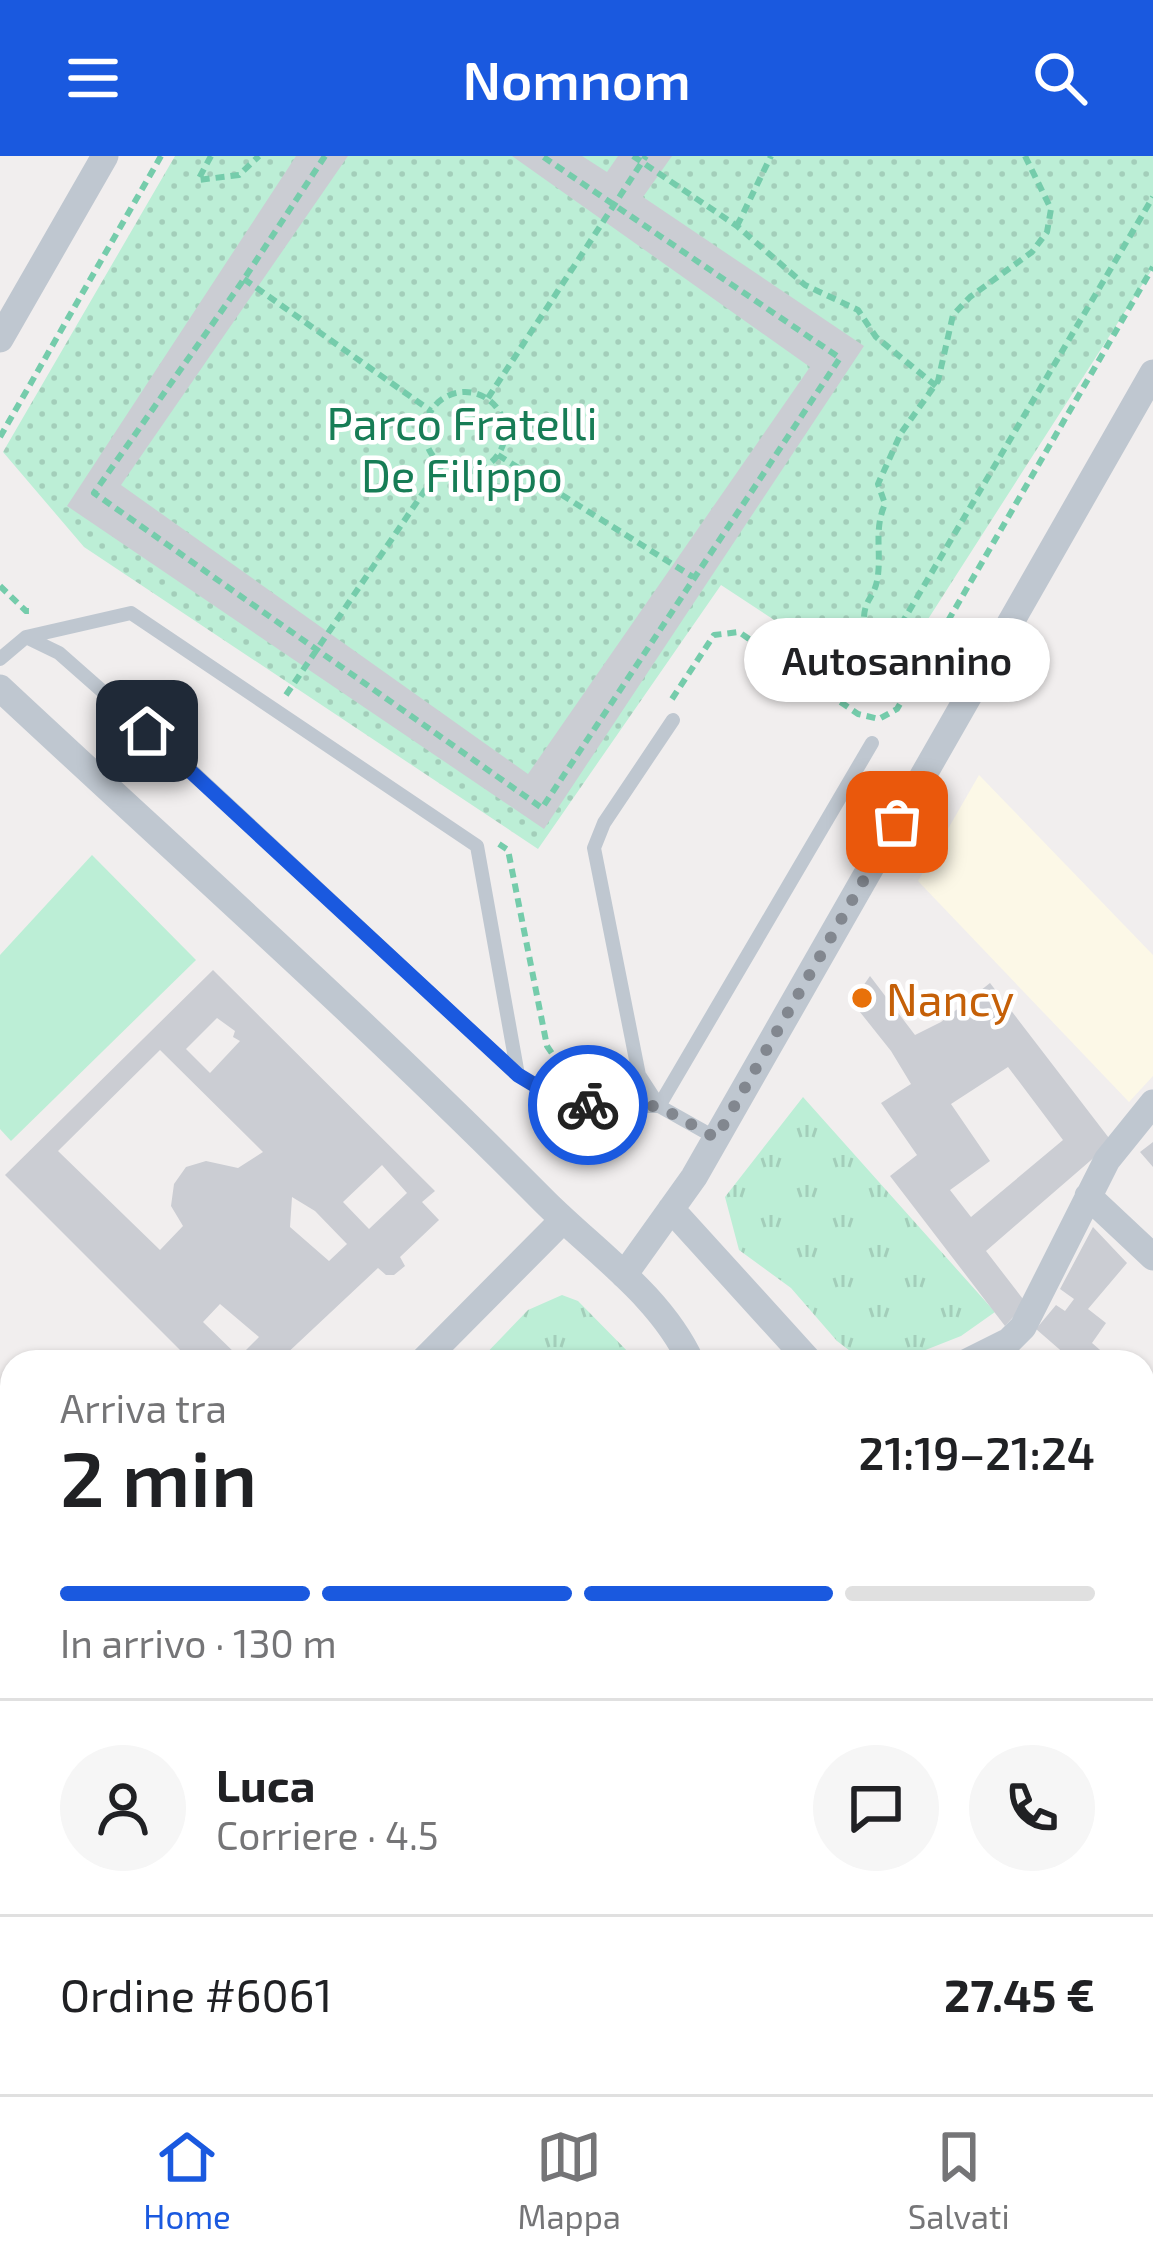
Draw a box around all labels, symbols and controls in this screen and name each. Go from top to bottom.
icon: menu [60,45,126,111]
icon: search [1027,45,1093,111]
text: Nomnom [462,46,691,111]
park label: Parco Fratelli De Filippo [326,395,598,501]
callout: Autosannino [744,618,1050,702]
text: Autosannino [782,636,1012,683]
pin [96,680,198,782]
icon: home [114,698,180,764]
pin [846,771,948,873]
icon: bag [864,789,930,855]
place label: Nancy [886,971,1014,1025]
marker: Nancy [849,985,875,1011]
courier [528,1045,648,1165]
icon: bike [555,1072,621,1138]
text: Arriva tra [60,1384,227,1431]
text: 21:19–21:24 [859,1425,1095,1479]
text: 2 min [60,1429,257,1523]
text: In arrivo · 130 m [60,1619,337,1666]
button: person [60,1745,186,1871]
button: chat [813,1745,939,1871]
button: phone [969,1745,1095,1871]
text: Luca [216,1757,315,1811]
text: Corriere · 4.5 [216,1811,439,1858]
text: Ordine #6061 [60,1967,332,2021]
text: 27.45 € [944,1967,1095,2021]
tab: Home [143,2124,231,2236]
tab: Mappa [518,2124,621,2236]
tab: Salvati [908,2124,1010,2236]

